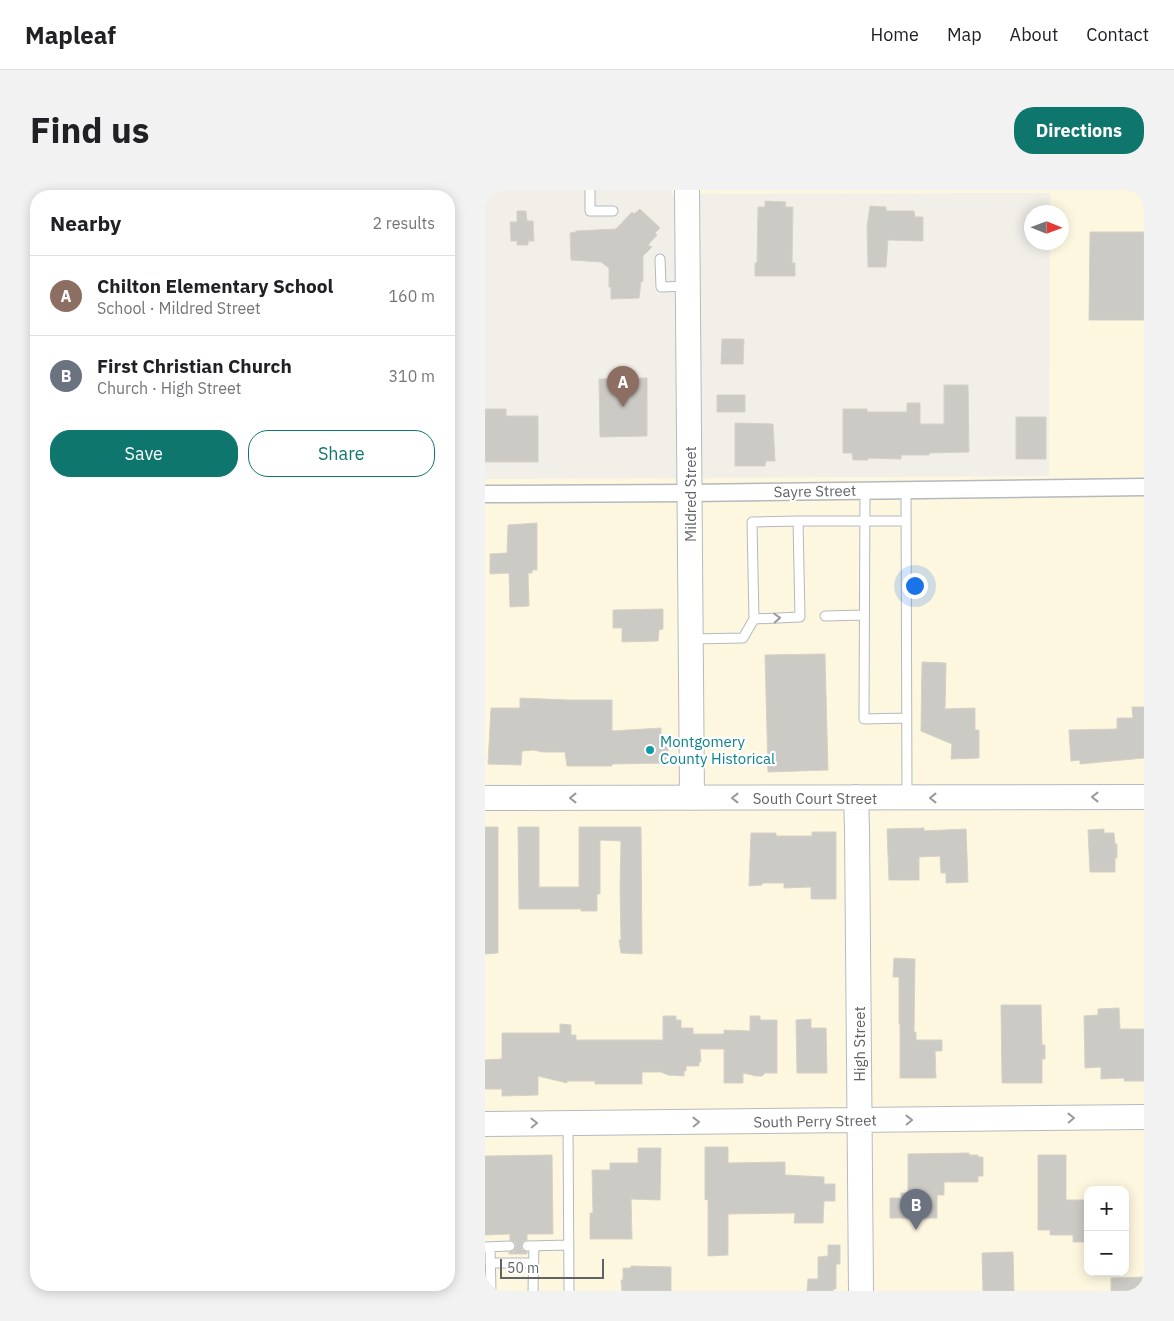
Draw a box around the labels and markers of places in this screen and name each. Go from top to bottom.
pin: A [607,366,639,407]
place label: Montgomery County Historical [660,732,775,768]
marker: Montgomery County Historical [644,744,656,756]
pin: B [900,1189,932,1230]

